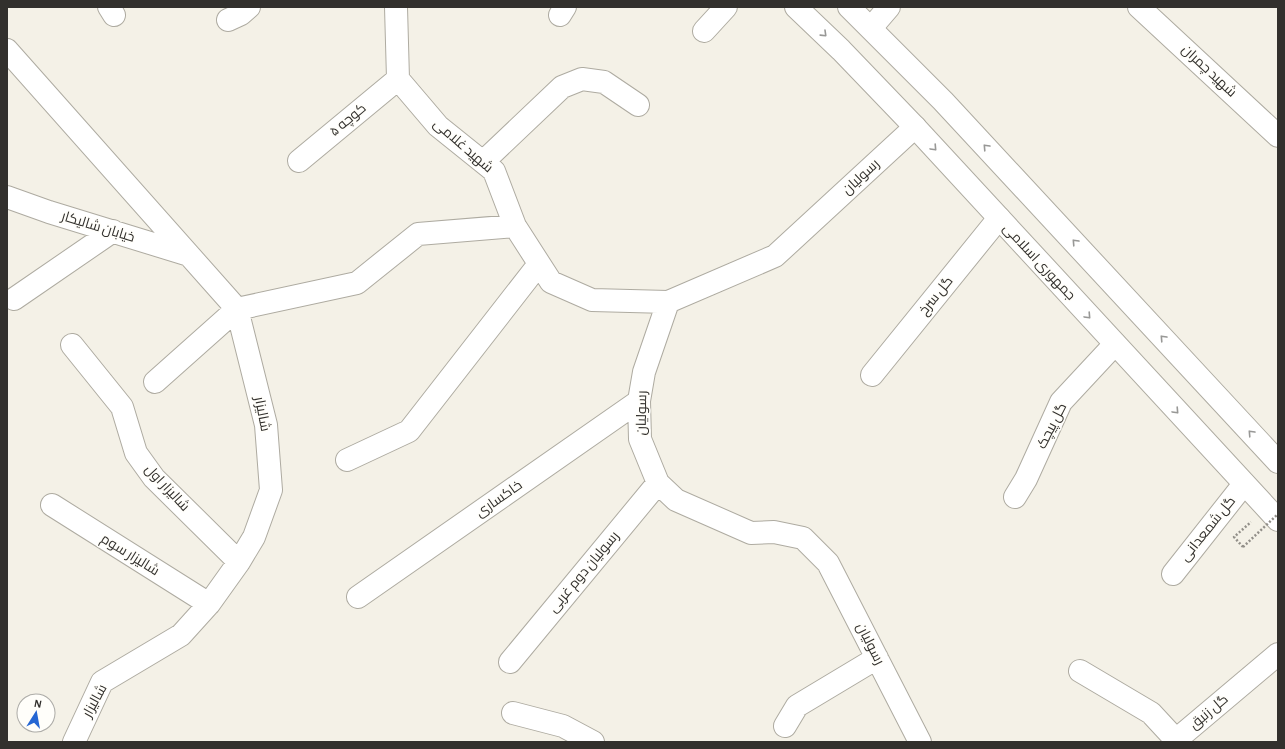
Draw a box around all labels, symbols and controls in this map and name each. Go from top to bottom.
one-way arrow [819,29,827,37]
street label: شهید چمران [1178,42,1239,101]
street label: کوچه ۵ [327,101,370,141]
street label: شهید غلامی [431,117,495,175]
one-way arrow [929,143,937,151]
one-way arrow [983,144,991,152]
street label: رسولیان [840,157,882,197]
street label: خیابان شالیکار [59,209,136,245]
street label: جمهوری اسلامی [1000,221,1078,303]
one-way arrow [1072,240,1079,247]
street label: گل سرخ [916,274,956,319]
one-way arrow [1084,311,1091,318]
one-way arrow [1160,335,1168,343]
street label: رسولیان [635,390,649,436]
street label: شالیزار [252,394,272,433]
street label: گل پیچک [1035,401,1071,452]
one-way arrow [1172,406,1179,414]
one-way arrow [1249,430,1256,438]
street label: شالیزار اول [141,462,192,515]
street label: خاکساری [473,478,525,520]
street label: گل شمعدانی [1178,494,1238,564]
street label: رسولیان دوم غربی [546,529,623,617]
street label: شالیزار سوم [97,532,162,580]
street label: رسولیان [854,621,886,667]
street label: شالیزار [80,682,110,721]
street label: گل زنبق [1187,692,1232,733]
north arrow [16,693,56,733]
text: N [33,698,43,710]

